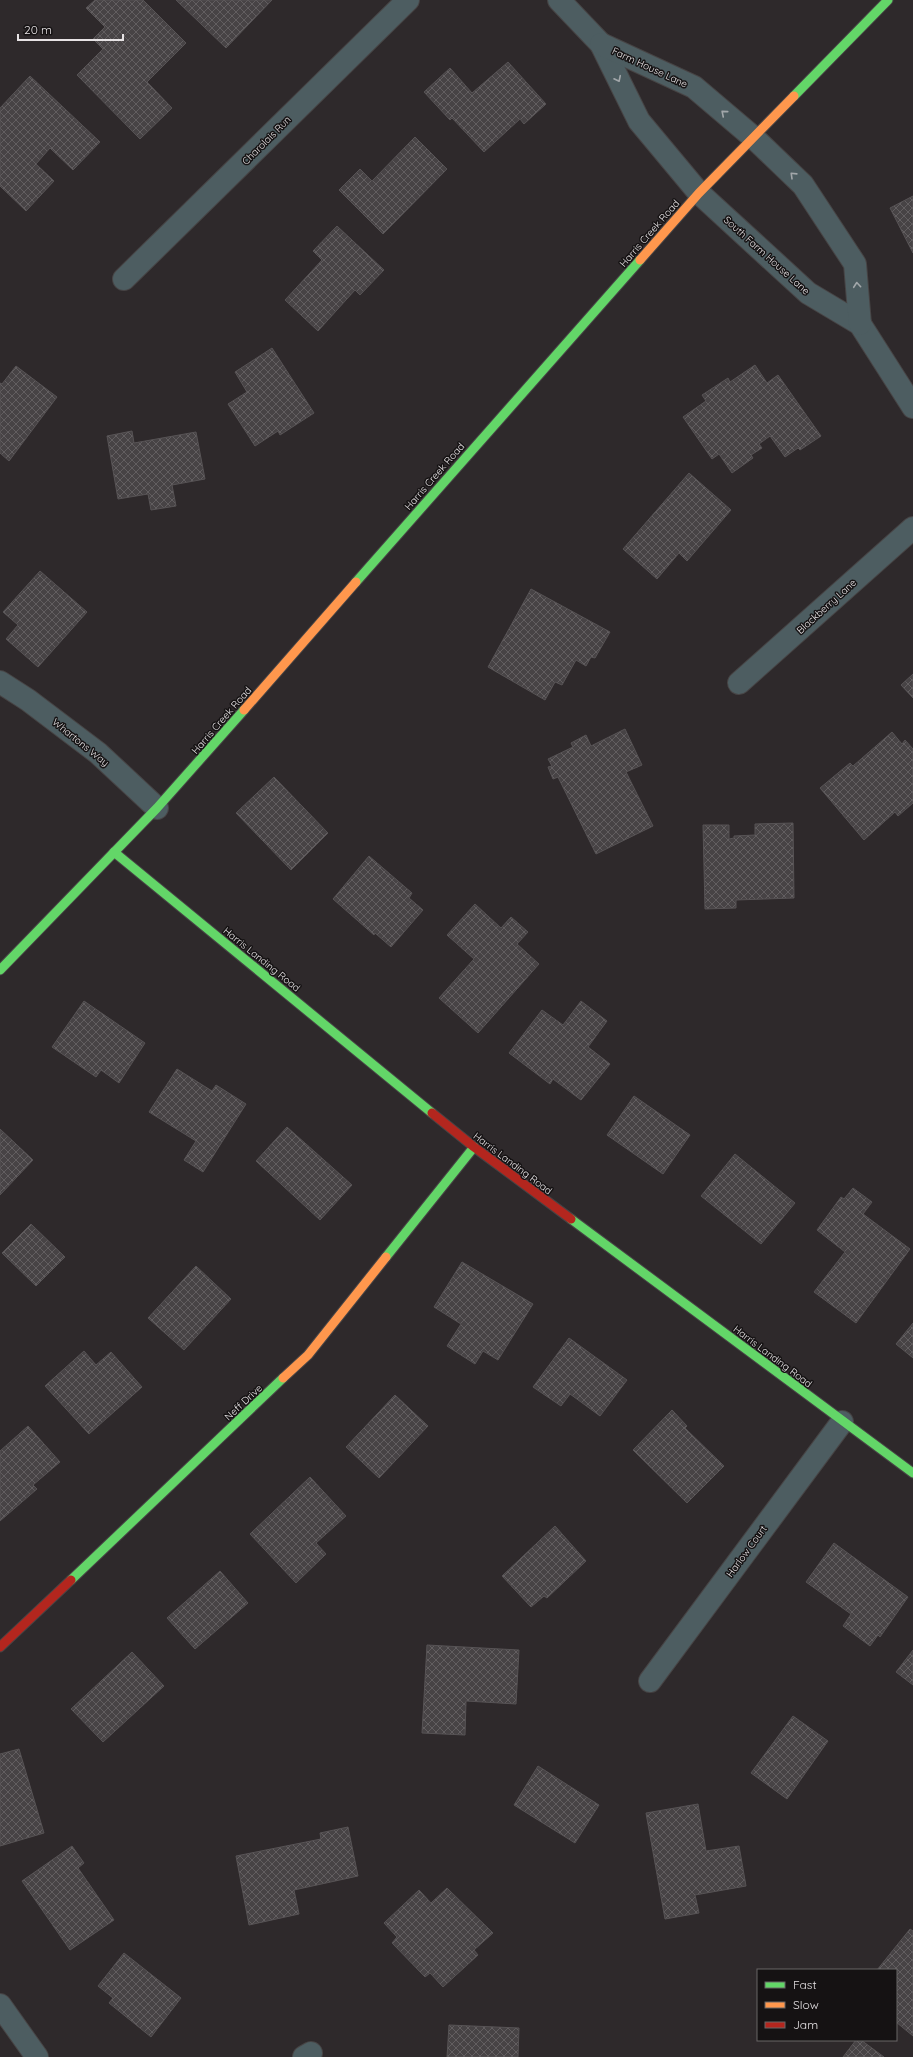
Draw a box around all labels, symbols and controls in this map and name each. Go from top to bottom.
scale bar [18,16,123,42]
text: 20 m [24,22,52,37]
street label: Farm House Lane [610,44,690,91]
one-way arrow [614,75,621,83]
one-way arrow [721,110,728,117]
street label: Charolais Run [239,113,294,168]
one-way arrow [790,172,798,180]
street label: Harris Creek Road [617,197,682,270]
street label: South Farm House Lane [721,213,813,298]
one-way arrow [852,282,861,288]
street label: Harris Creek Road [402,440,467,513]
street label: Blackberry Lane [794,576,859,637]
street label: Harris Creek Road [189,684,254,757]
street label: Whartons Way [50,716,112,769]
street label: Harris Landing Road [221,924,303,994]
street label: Harris Landing Road [471,1129,555,1197]
street label: Harris Landing Road [731,1322,815,1390]
street label: Neff Drive [222,1381,265,1423]
street label: Harlow Court [723,1522,770,1580]
legend [757,1969,897,2041]
text: Fast [793,1977,817,1992]
text: Slow [793,1997,819,2012]
text: Jam [793,2017,818,2032]

